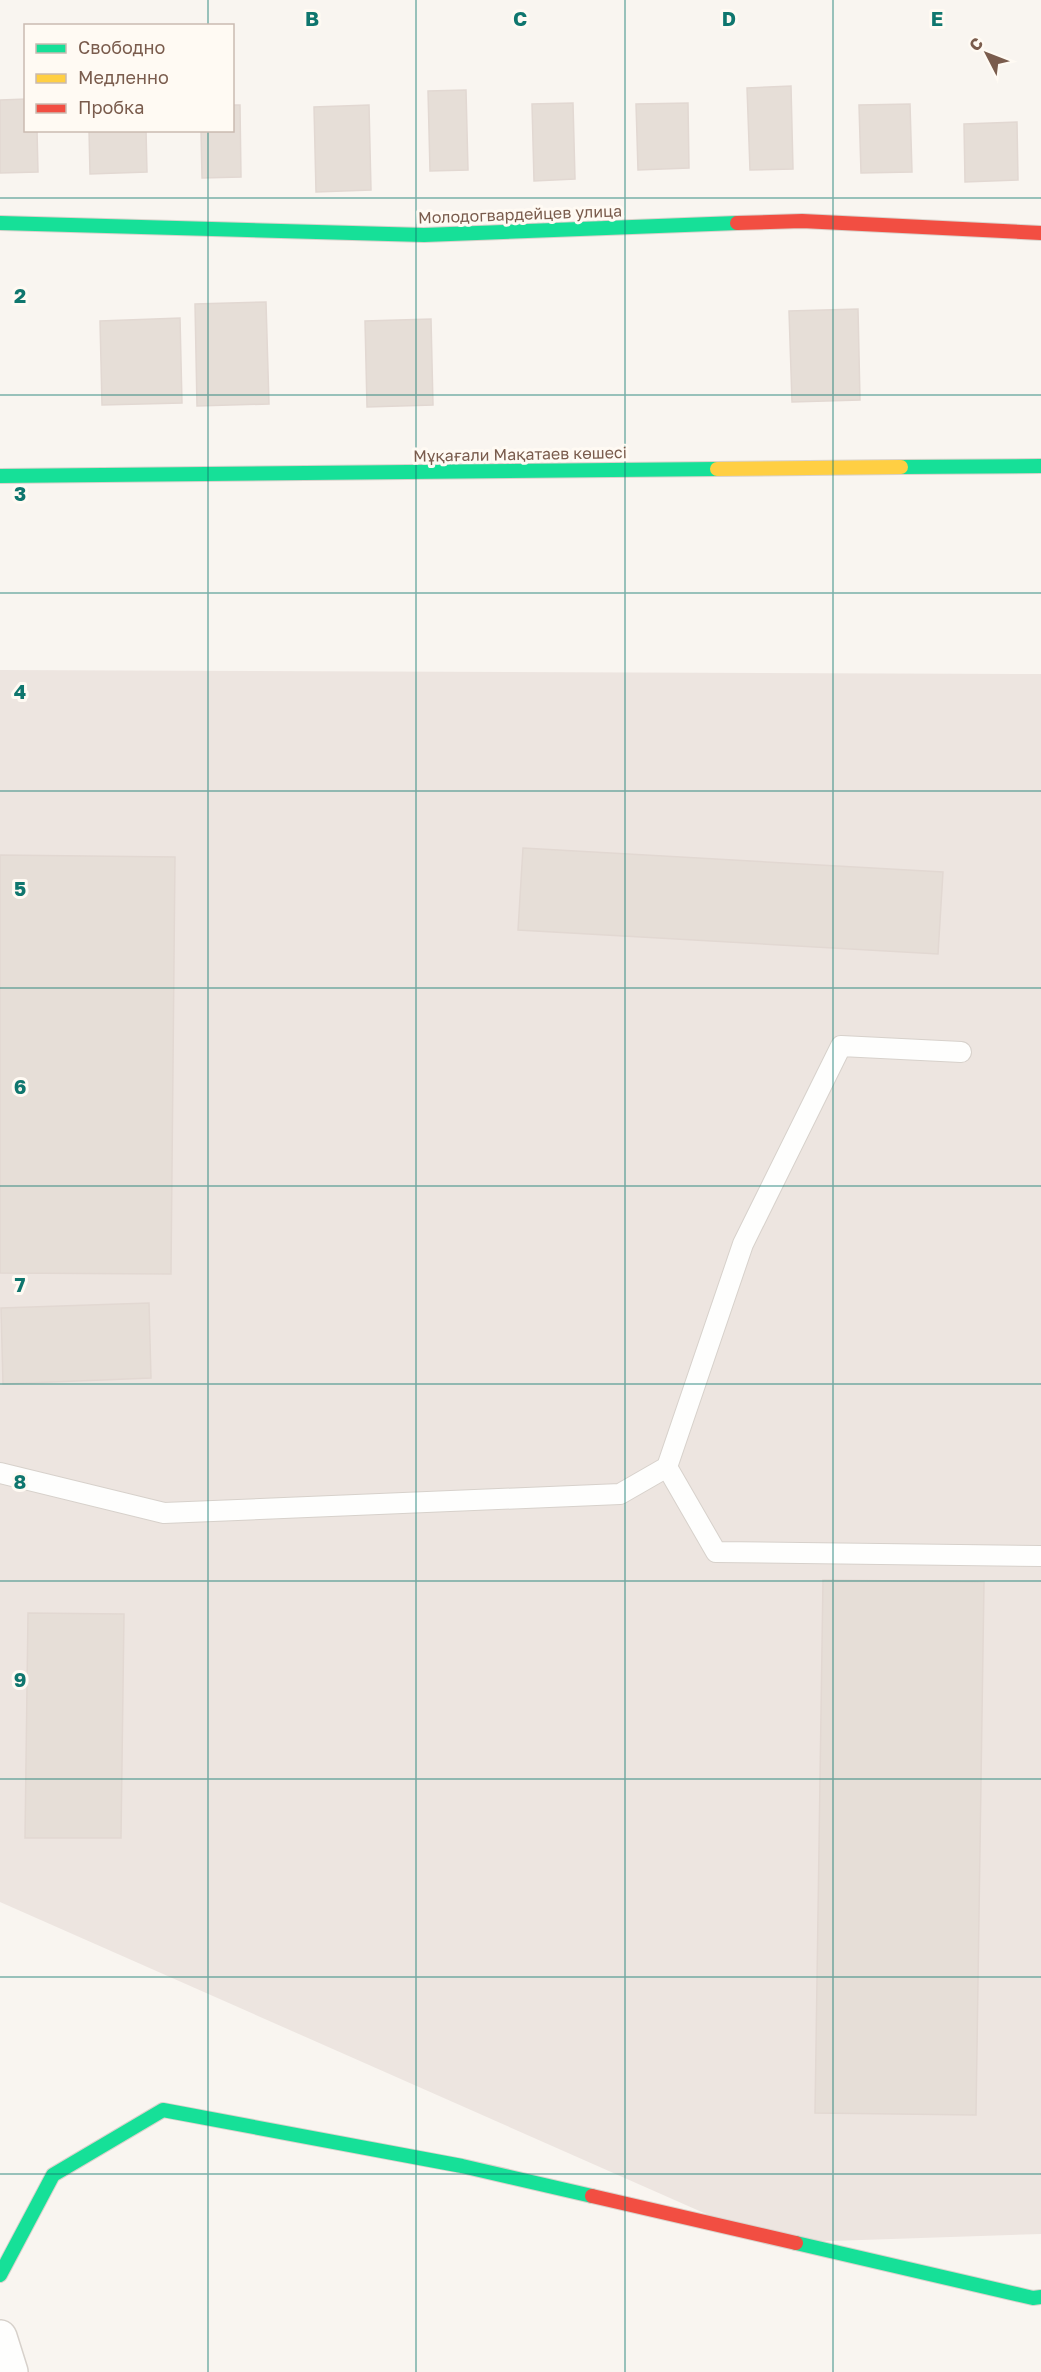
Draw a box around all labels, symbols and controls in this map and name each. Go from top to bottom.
text: B [305,6,319,30]
text: C [513,6,527,30]
text: D [722,6,736,30]
text: E [931,6,943,30]
legend [24,24,234,132]
north arrow [957,24,1017,84]
text: С [965,33,987,55]
text: Свободно [78,36,165,58]
text: Медленно [78,66,169,88]
text: Пробка [78,96,144,118]
street label: Молодогвардейцев улица [418,200,622,228]
text: 2 [14,283,26,307]
street label: Мұқағали Мақатаев көшесі [413,442,627,466]
text: 3 [14,481,26,505]
text: 4 [14,679,26,703]
text: 5 [14,876,26,900]
text: 6 [14,1074,26,1098]
text: 7 [15,1272,26,1296]
text: 8 [14,1469,26,1493]
text: 9 [14,1667,26,1691]

